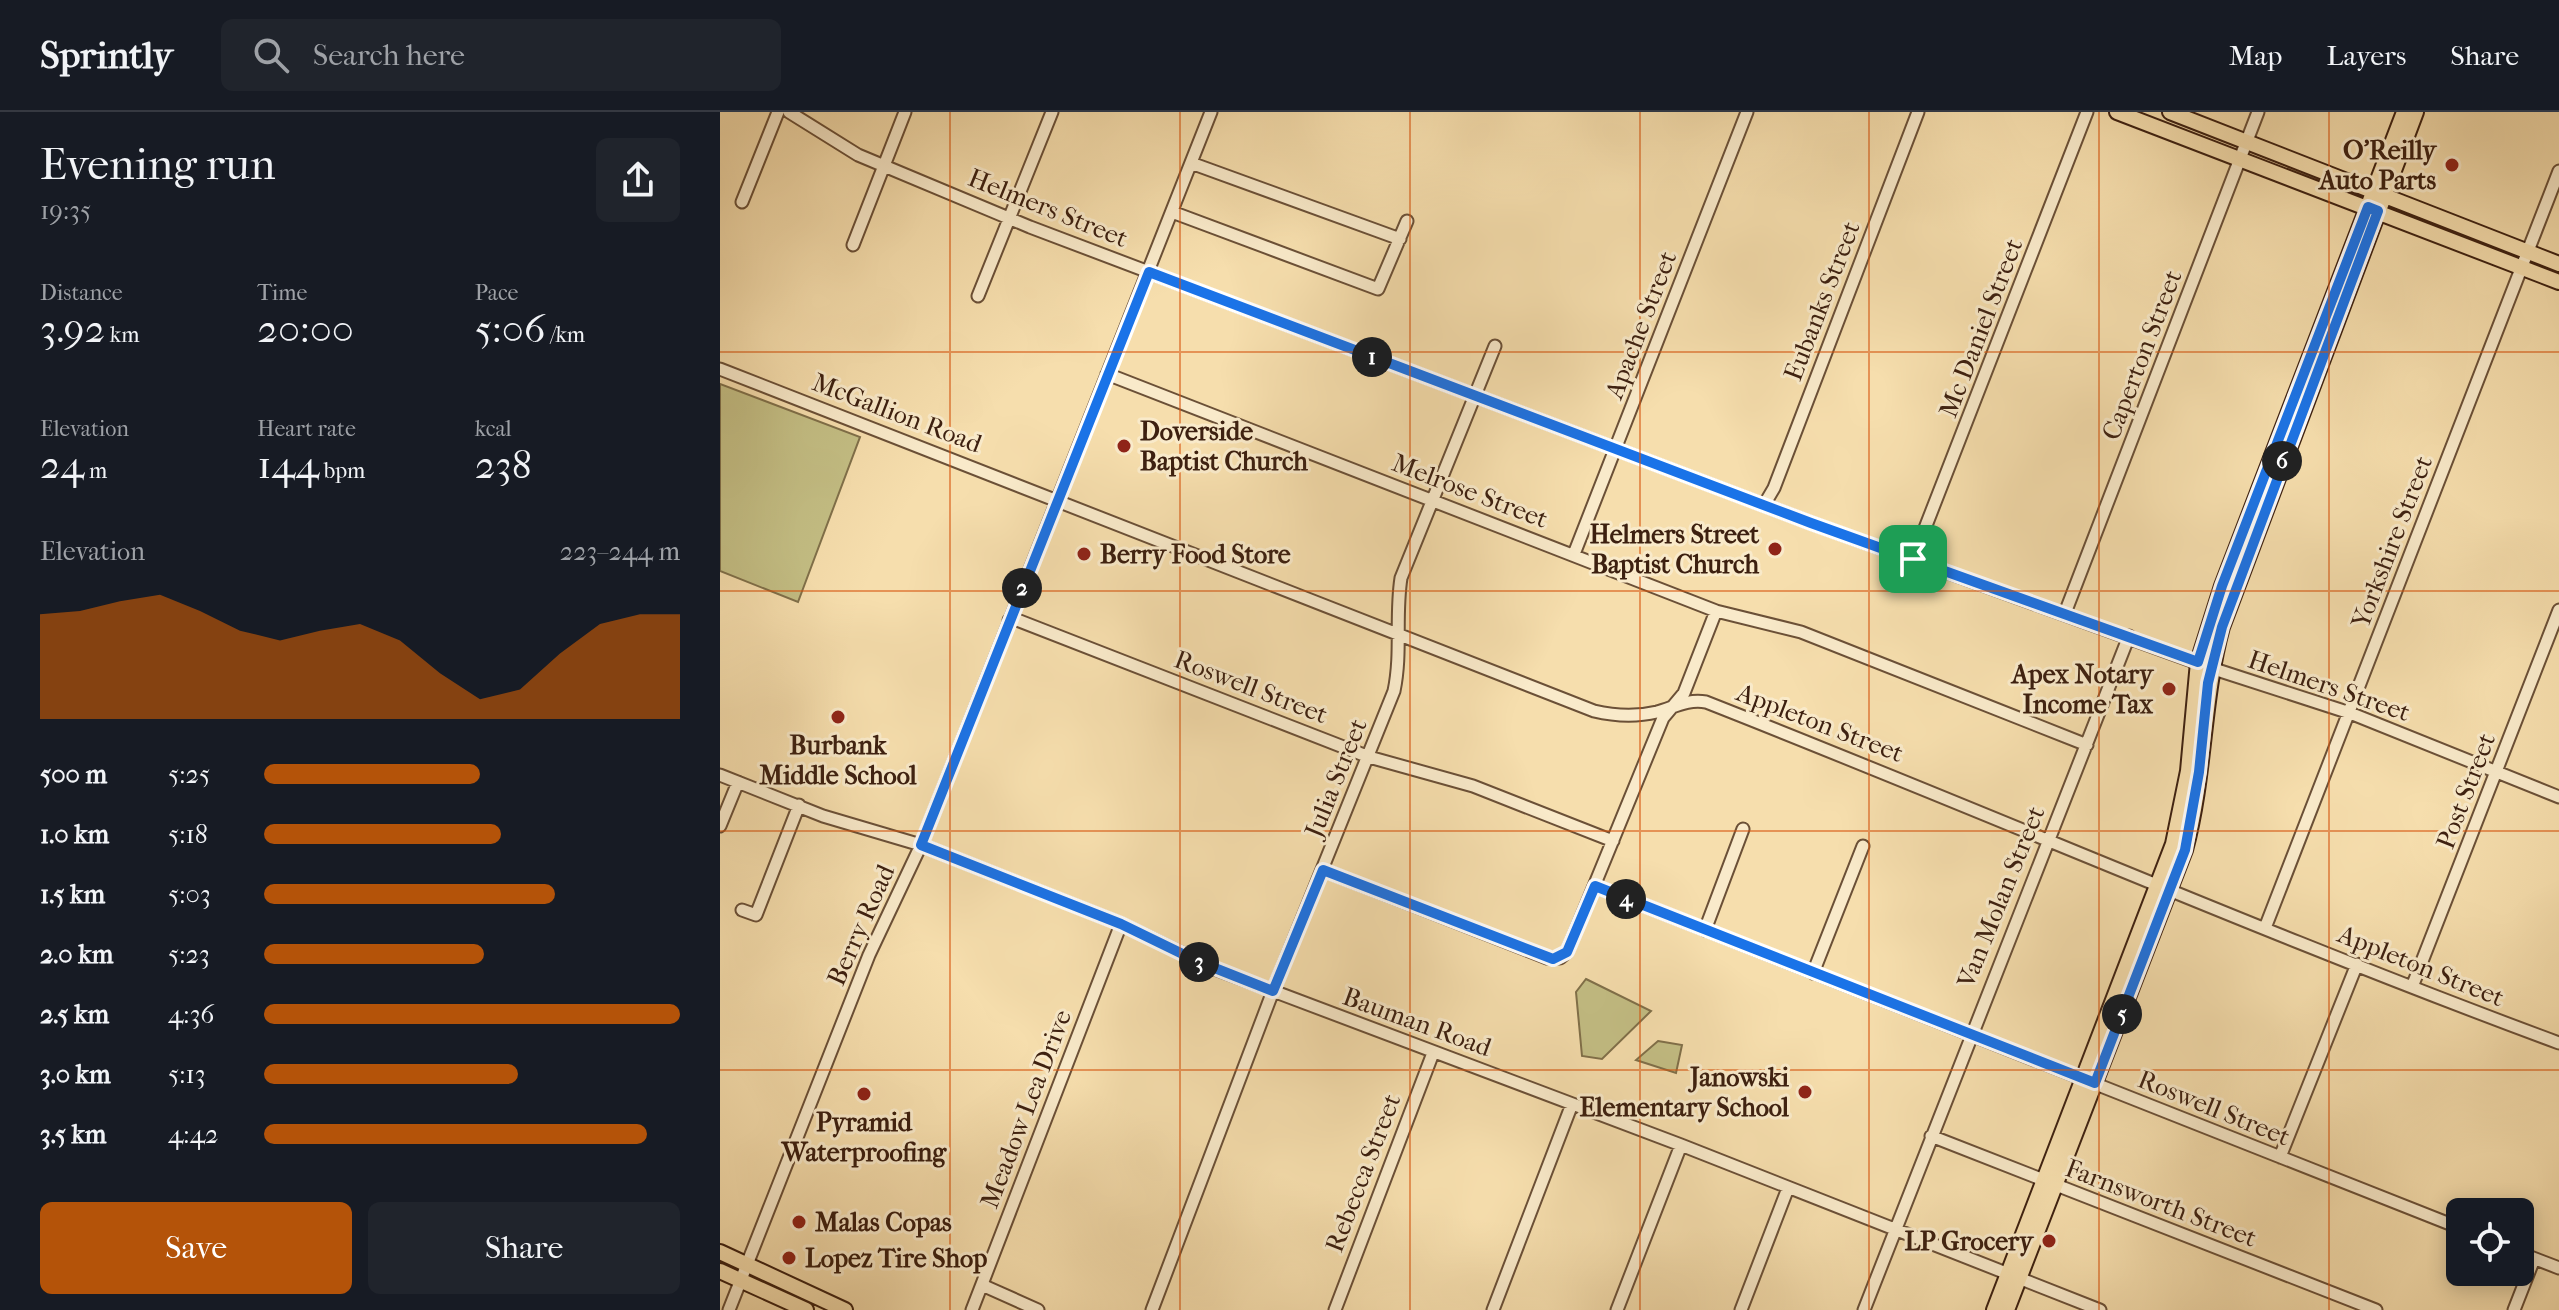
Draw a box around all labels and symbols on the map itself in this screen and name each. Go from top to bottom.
place label: O'Reilly Auto Parts [2317,135,2438,196]
marker: O'Reilly Auto Parts [2443,156,2461,174]
street label: Helmers Street [964,162,1133,254]
street label: Eubanks Street [1777,216,1867,385]
street label: Mc Daniel Street [1933,233,2030,422]
street label: Apache Street [1598,246,1684,404]
street label: Caperton Street [2095,265,2189,444]
pin: 1 [1352,337,1392,377]
street label: McGallion Road [808,366,987,460]
place label: Doverside Baptist Church [1140,416,1308,477]
marker: Doverside Baptist Church [1115,437,1133,455]
pin: 6 [2262,441,2302,481]
street label: Melrose Street [1388,447,1553,535]
street label: Yorkshire Street [2345,451,2439,634]
place label: Helmers Street Baptist Church [1590,519,1760,580]
pin [1879,525,1947,593]
place label: Berry Food Store [1100,539,1291,570]
marker: Helmers Street Baptist Church [1766,540,1784,558]
marker: Berry Food Store [1075,545,1093,563]
pin: 2 [1002,568,1042,608]
street label: Roswell Street [1170,644,1333,731]
street label: Helmers Street [2244,644,2415,728]
place label: Apex Notary Income Tax [2010,659,2155,720]
street label: Appleton Street [1731,677,1908,769]
marker: Apex Notary Income Tax [2160,680,2178,698]
marker: Burbank Middle School [829,708,847,726]
street label: Julia Street [1297,714,1374,844]
street label: Post Street [2430,728,2502,853]
place label: Burbank Middle School [759,730,918,791]
street label: Van Molan Street [1950,801,2052,993]
street label: Berry Road [821,859,902,990]
pin: 4 [1606,879,1646,919]
street label: Appleton Street [2333,918,2509,1014]
pin: 3 [1179,942,1219,982]
street label: Bauman Road [1339,981,1496,1063]
pin: 5 [2102,994,2142,1034]
street label: Meadow Lea Drive [974,1005,1078,1213]
place label: Janowski Elementary School [1580,1062,1790,1123]
street label: Roswell Street [2133,1063,2295,1153]
marker: Janowski Elementary School [1796,1083,1814,1101]
marker: Pyramid Waterproofing [855,1085,873,1103]
street label: Rebecca Street [1319,1089,1408,1257]
place label: Pyramid Waterproofing [781,1107,947,1168]
street label: Farnsworth Street [2061,1152,2262,1254]
place label: Malas Copas [815,1207,952,1238]
marker: Malas Copas [790,1213,808,1231]
place label: LP Grocery [1904,1226,2035,1257]
marker: LP Grocery [2040,1232,2058,1250]
place label: Lopez Tire Shop [805,1243,987,1274]
marker: Lopez Tire Shop [780,1249,798,1267]

